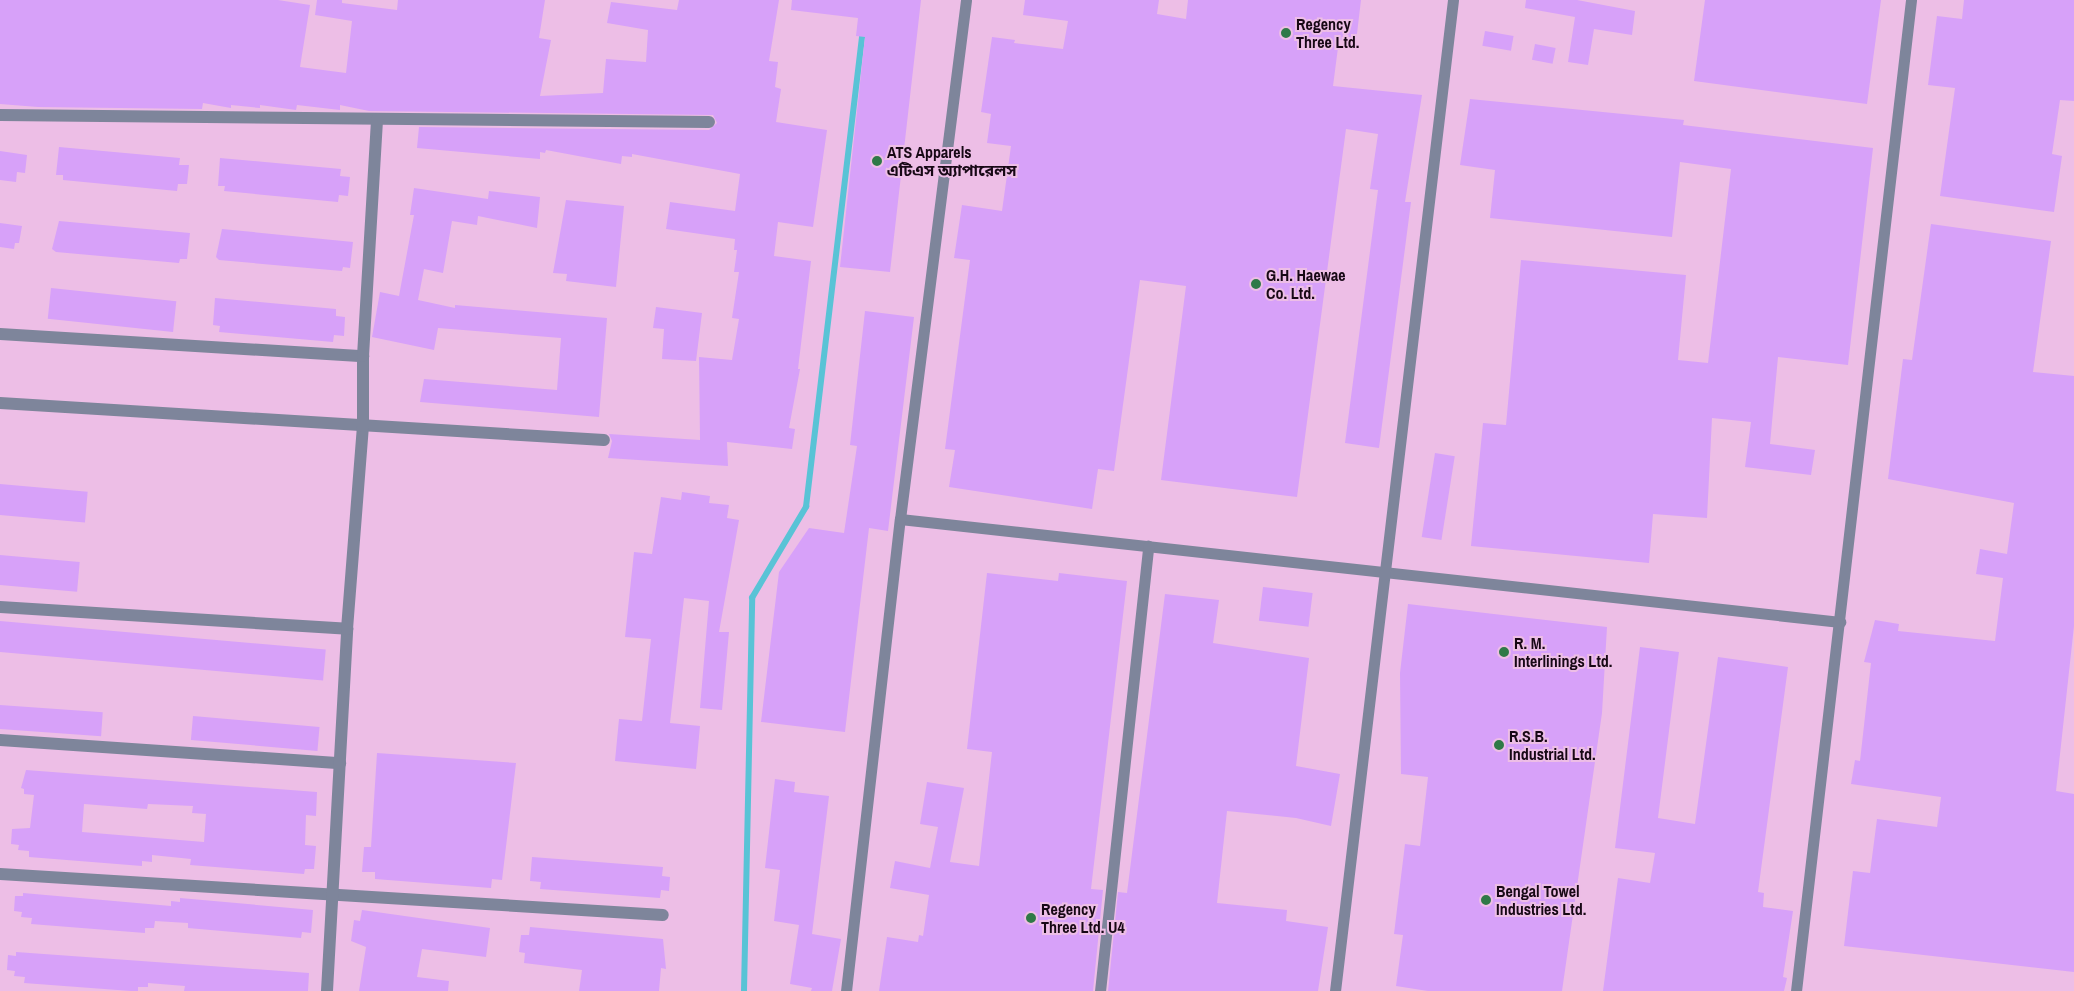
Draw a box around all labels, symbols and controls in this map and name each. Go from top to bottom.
place label: Regency Three Ltd. [1296,14,1359,52]
marker: Regency Three Ltd. [1280,27,1292,39]
place label: ATS Apparels এটিএস অ্যাপারেলস [887,142,1017,180]
marker: ATS Apparels এটিএস অ্যাপারেলস [871,155,883,167]
place label: G.H. Haewae Co. Ltd. [1266,265,1345,303]
marker: G.H. Haewae Co. Ltd. [1250,278,1262,290]
place label: R. M. Interlinings Ltd. [1514,633,1612,671]
marker: R. M. Interlinings Ltd. [1498,646,1510,658]
place label: R.S.B. Industrial Ltd. [1509,726,1596,764]
marker: R.S.B. Industrial Ltd. [1493,739,1505,751]
place label: Bengal Towel Industries Ltd. [1496,881,1586,919]
marker: Bengal Towel Industries Ltd. [1480,894,1492,906]
place label: Regency Three Ltd. U4 [1041,899,1125,937]
marker: Regency Three Ltd. U4 [1025,912,1037,924]

